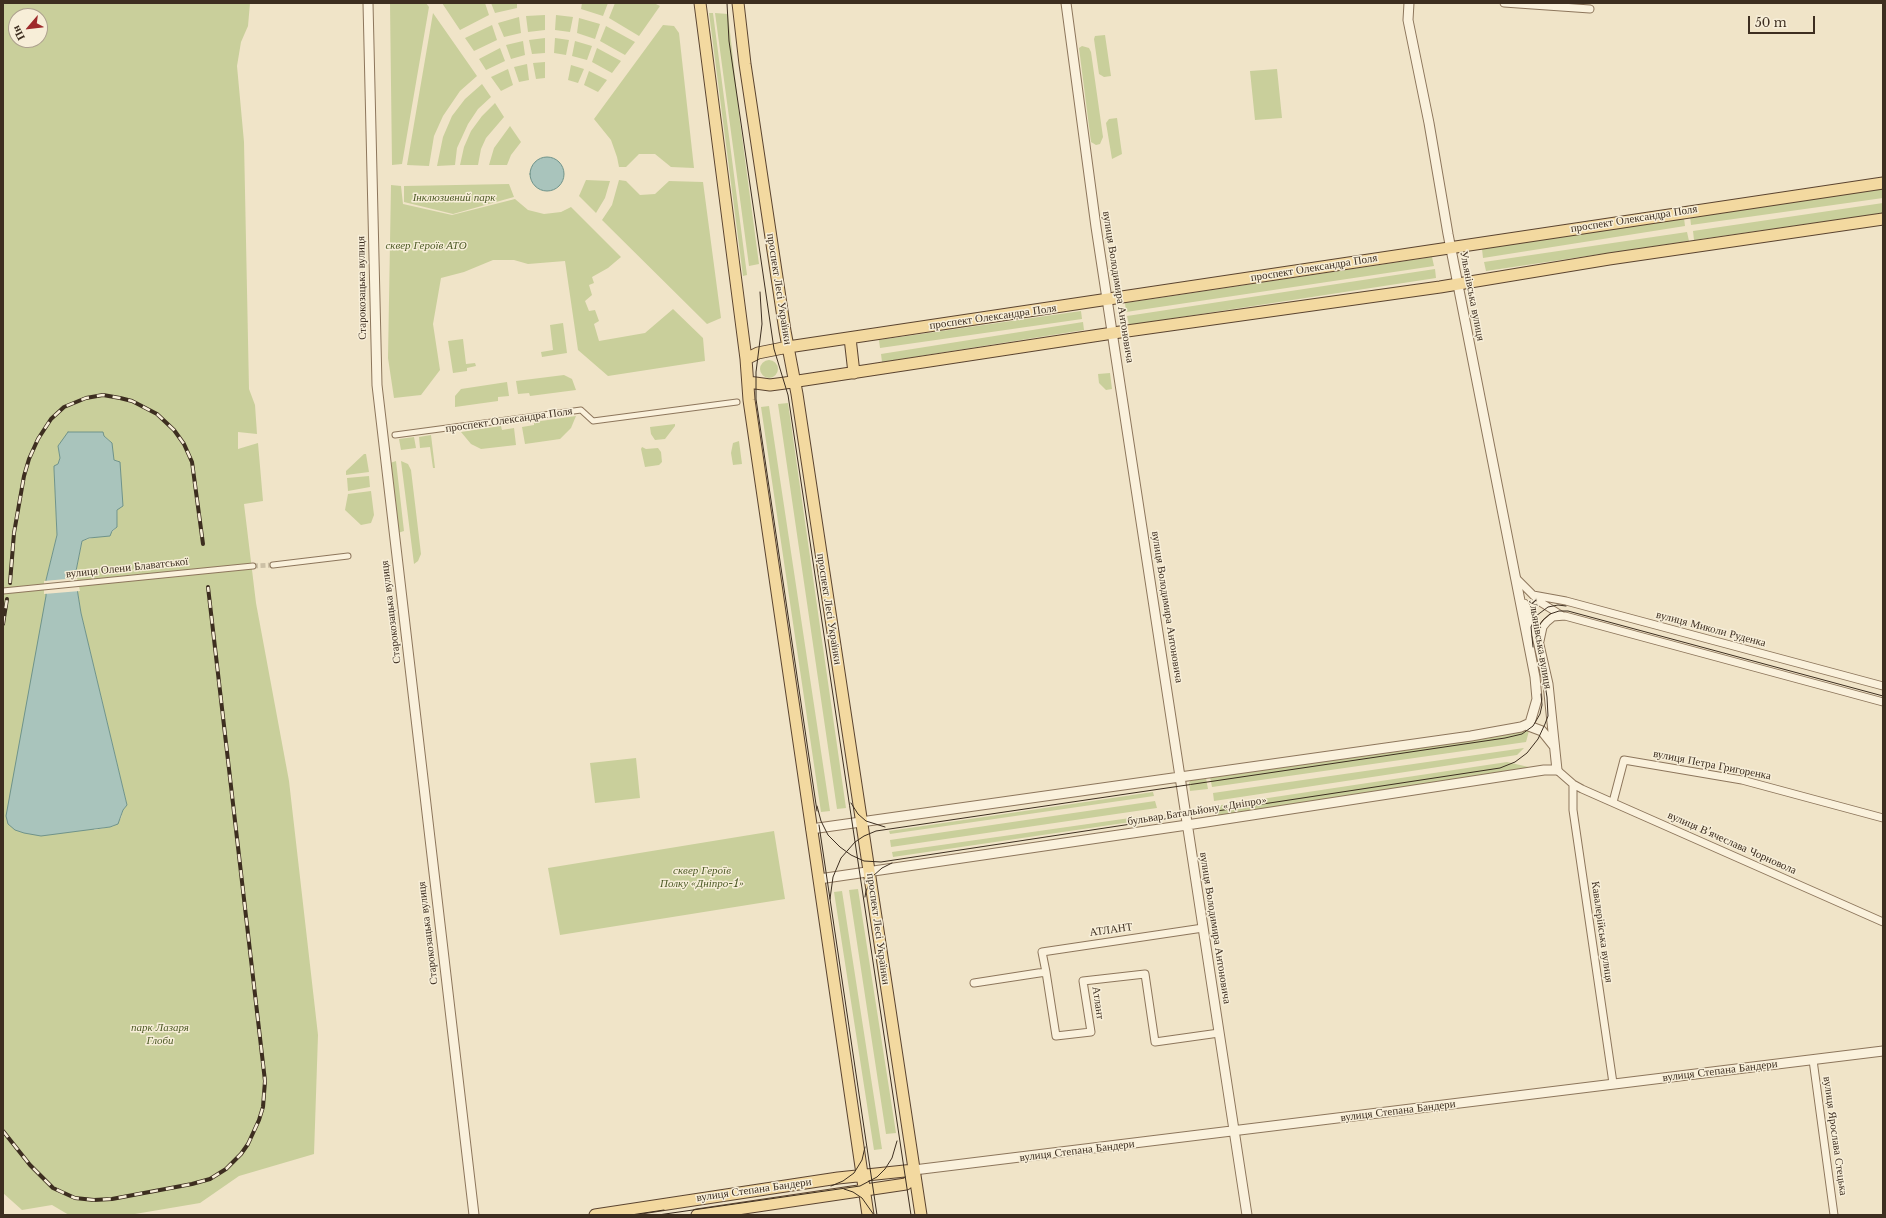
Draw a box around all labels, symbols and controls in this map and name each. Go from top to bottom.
north arrow [8,8,48,48]
scale bar [1750,8,1817,34]
text: 50 m [1755,15,1787,30]
text: Пн [9,23,28,43]
park label: Інклюзивний парк [413,191,495,205]
street label: проспект Олександра Поля [1570,202,1698,236]
street label: вулиця Володимира Антоновича [1099,210,1137,364]
street label: проспект Лесі Українки [764,232,794,346]
street label: Старокозацька вулиця [354,236,370,340]
park label: сквер Героїв АТО [385,239,467,253]
street label: Ульянівська вулиця [1457,250,1487,342]
street label: проспект Олександра Поля [1250,251,1378,285]
street label: проспект Олександра Поля [929,302,1057,332]
street label: проспект Олександра Поля [445,405,573,435]
street label: вулиця Володимира Антоновича [1148,530,1186,684]
street label: проспект Лесі Українки [814,552,844,666]
street label: вулиця Олени Блаватської [65,555,189,581]
street label: Старокозацька вулиця [378,560,404,664]
street label: Ульянівська вулиця [1526,598,1554,690]
street label: вулиця Миколи Руденка [1655,608,1767,650]
street label: вулиця Петра Григоренка [1652,747,1772,783]
street label: бульвар Батальйону «Дніпро» [1127,793,1267,829]
street label: вулиця В'ячеслава Чорновола [1666,809,1798,877]
street label: вулиця Володимира Антоновича [1196,851,1234,1005]
park label: сквер Героїв Полку «Дніпро-1» [660,864,744,890]
street label: проспект Лесі Українки [864,872,892,986]
street label: Кавалерійська вулиця [1588,880,1616,984]
street label: Старокозацька вулиця [415,881,441,985]
street label: АТЛАНТ [1089,920,1133,940]
street label: Атлант [1089,986,1107,1020]
park label: парк Лазаря Глоби [131,1021,189,1047]
street label: вулиця Степана Бандери [1662,1057,1778,1085]
street label: вулиця Ярослава Стецька [1820,1076,1850,1196]
street label: вулиця Степана Бандери [1340,1097,1456,1125]
street label: вулиця Степана Бандери [1019,1137,1135,1165]
street label: вулиця Степана Бандери [696,1175,812,1205]

